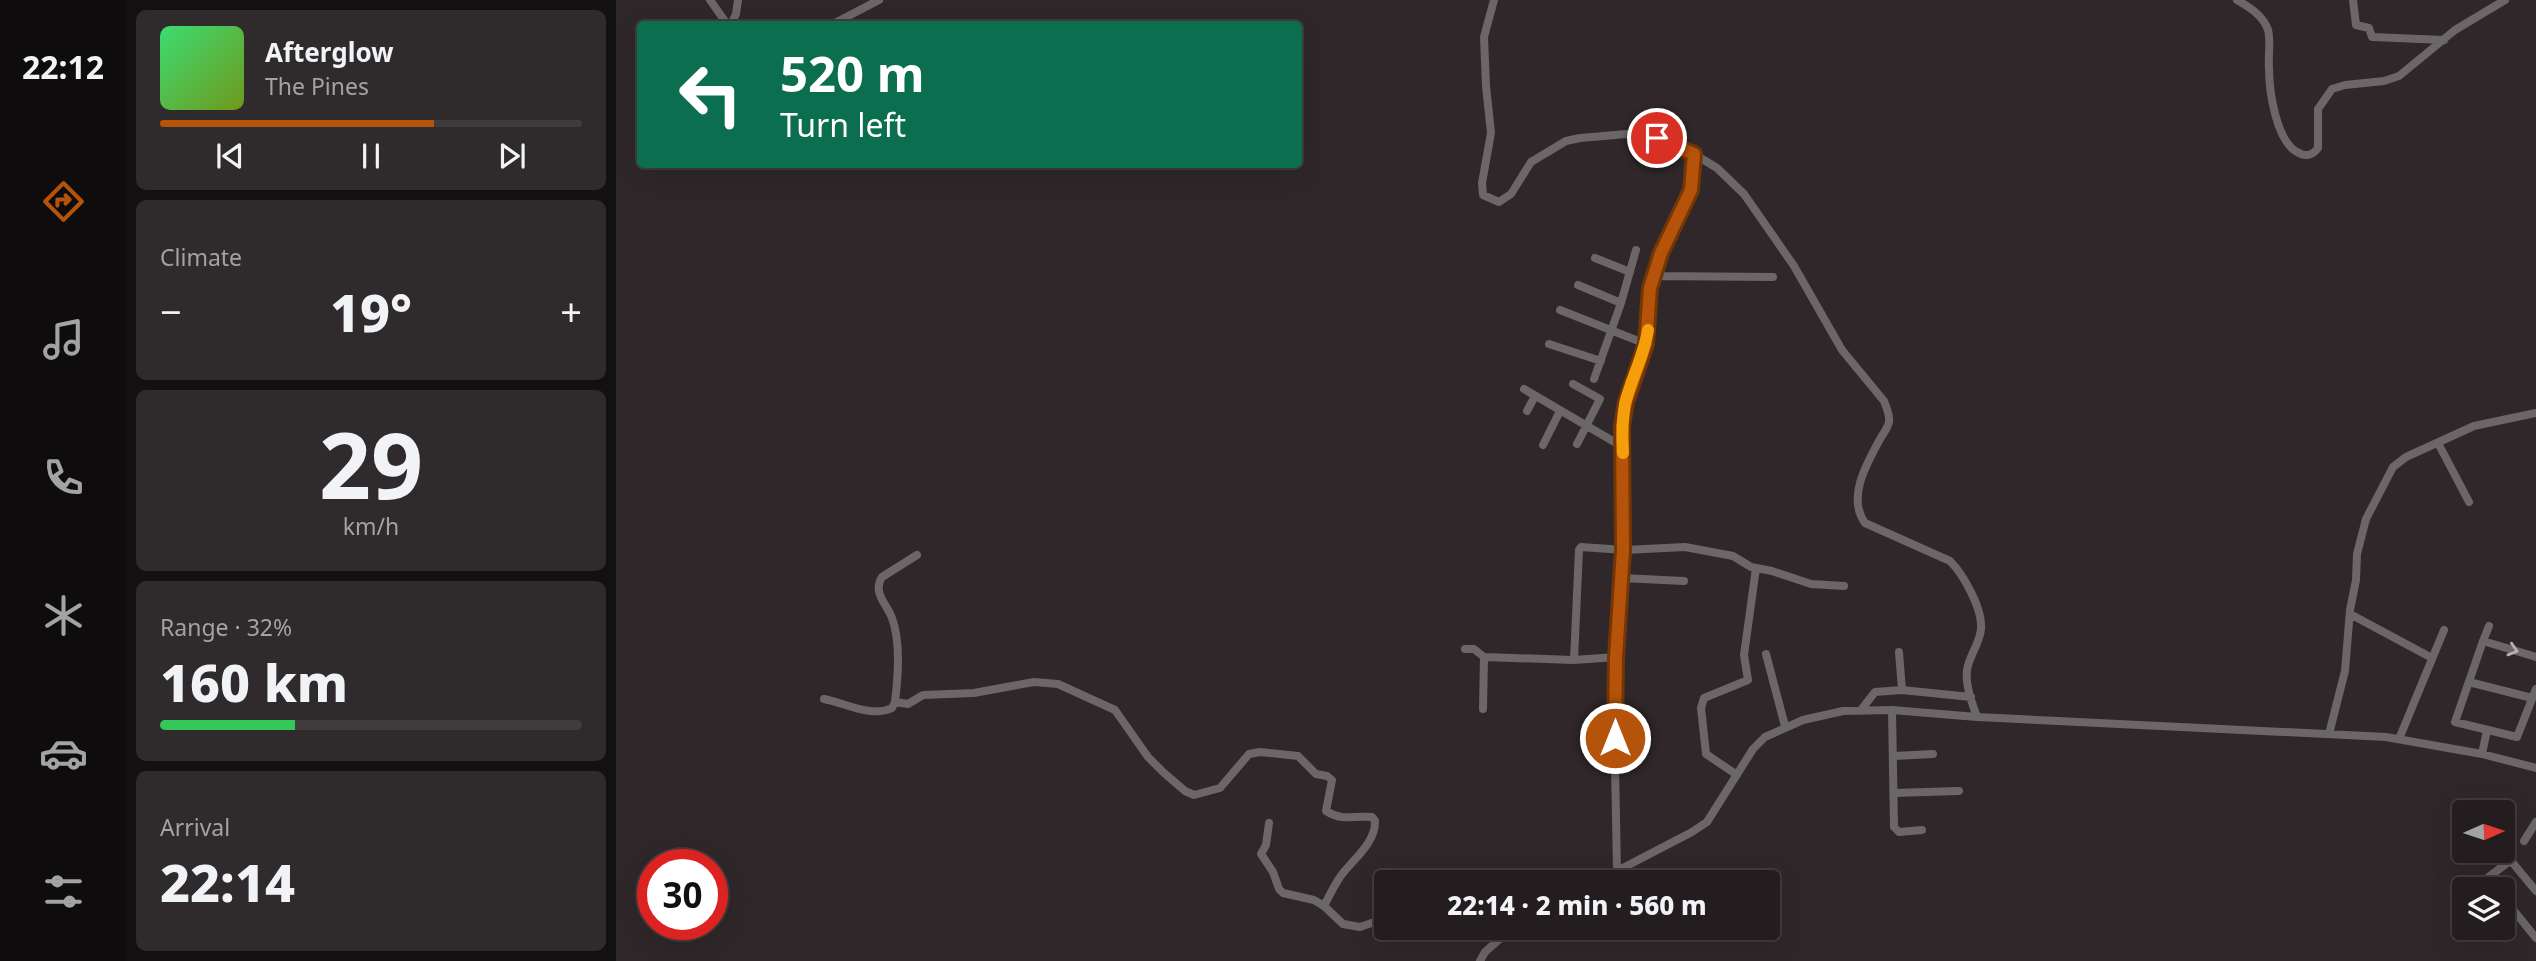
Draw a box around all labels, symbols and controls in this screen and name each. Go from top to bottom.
text: Afterglow [265,34,393,70]
text: 520 m [780,40,925,106]
text: 22:12 [22,45,104,88]
icon: left [665,49,756,140]
text: The Pines [265,70,369,102]
text: Turn left [780,103,906,146]
pin [1627,108,1687,168]
icon: arrive [1638,119,1676,157]
icon: previous [211,137,249,175]
icon: pause [352,137,390,175]
icon: next [493,137,531,175]
icon: directions [39,177,88,226]
text: Climate [160,241,242,273]
text: 19° [330,276,412,347]
text: − [160,285,182,337]
text: + [560,285,582,337]
icon: music [39,315,88,364]
text: 29 [319,402,423,526]
icon: phone [39,453,88,502]
text: km/h [343,510,399,542]
icon: climate [39,591,88,640]
text: Range · 32% [160,611,292,643]
one-way arrow [2507,642,2519,657]
text: 160 km [160,646,348,717]
position arrow [1578,701,1652,775]
icon: car [39,729,88,778]
north arrow [2452,800,2515,863]
map controls [2452,800,2515,940]
text: Arrival [160,811,230,843]
text: 22:14 [160,846,295,917]
speed limit sign: 30 [637,849,728,940]
icon: filters [39,867,88,916]
button: layers [2452,877,2515,940]
text: 22:14 · 2 min · 560 m [1447,887,1707,923]

